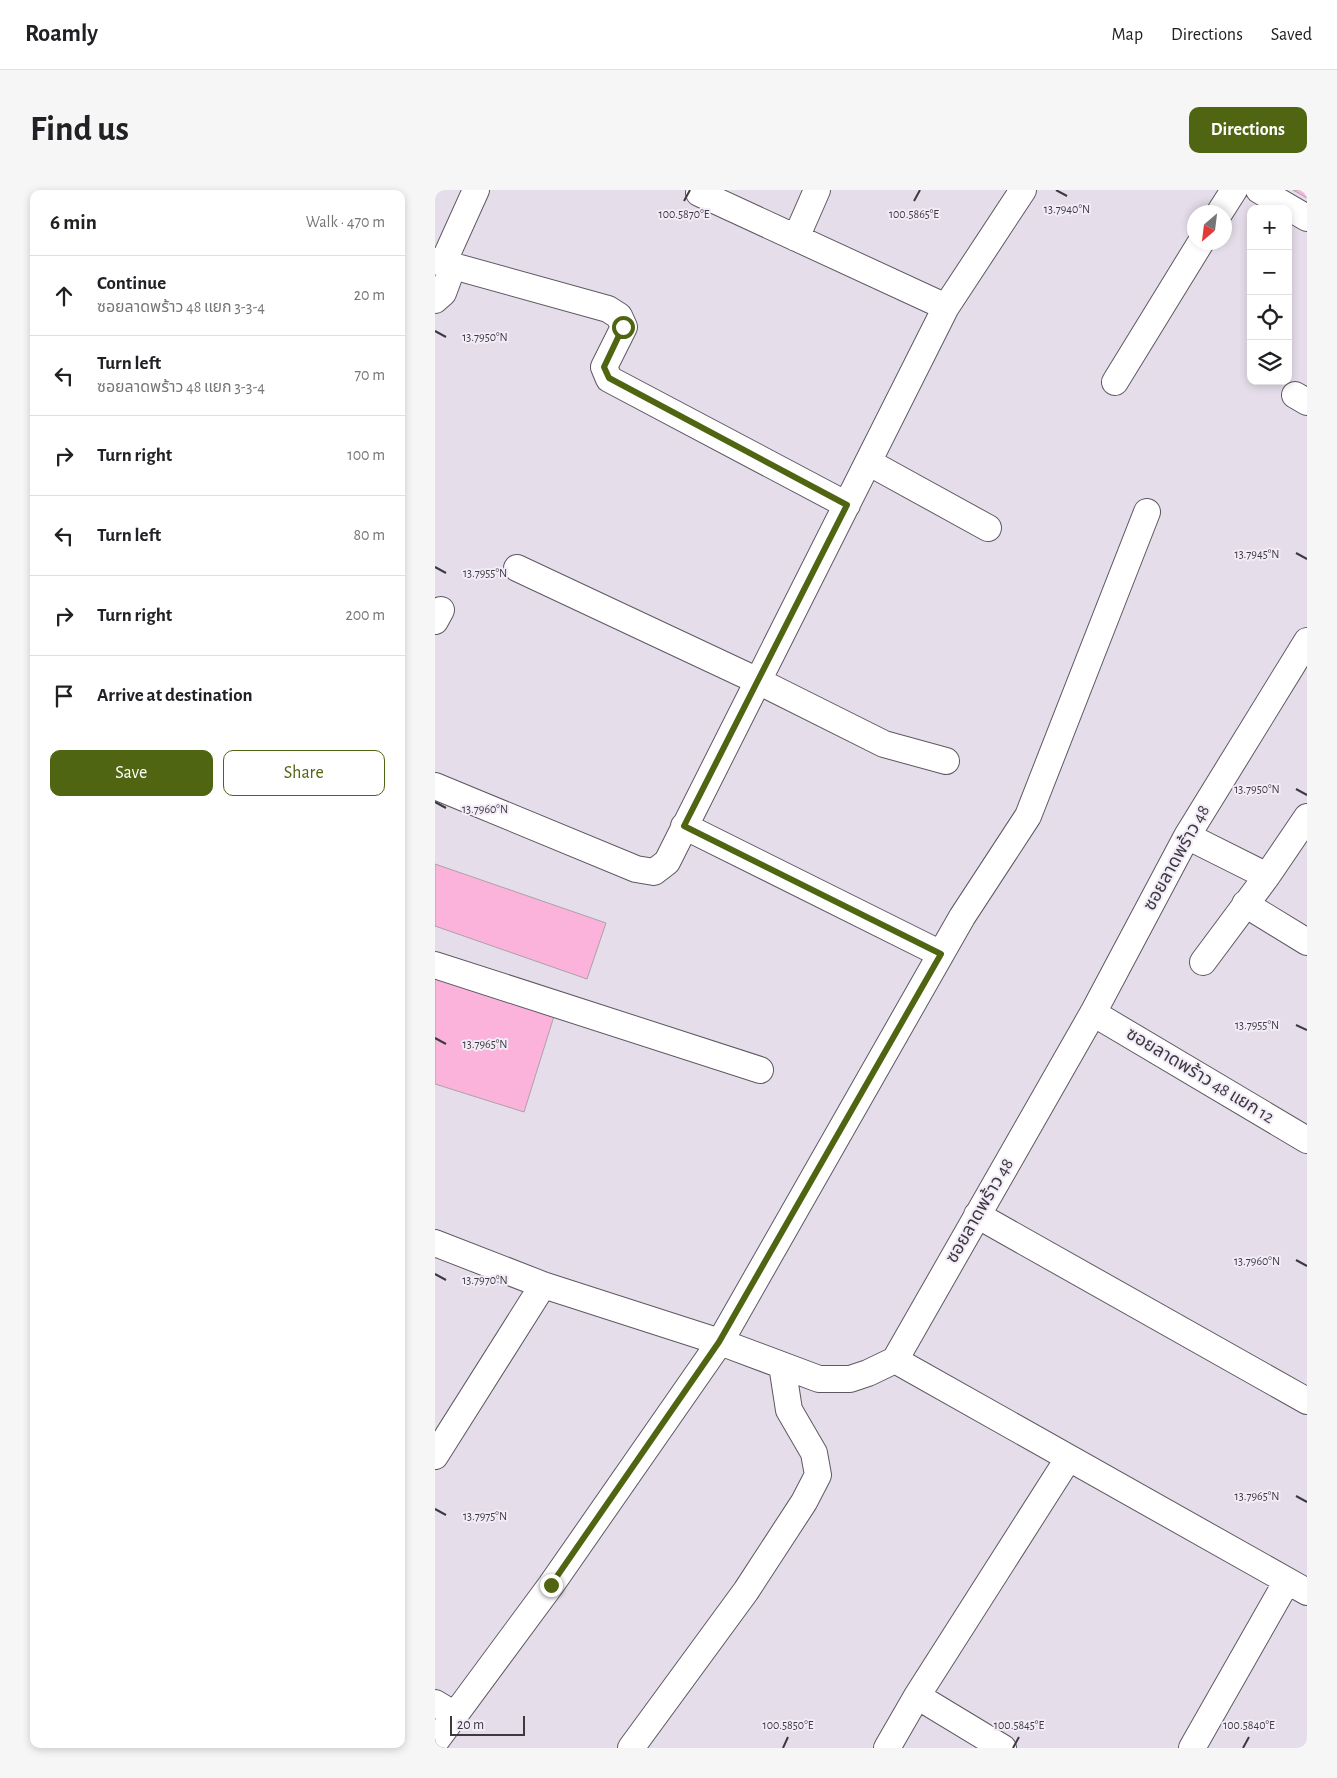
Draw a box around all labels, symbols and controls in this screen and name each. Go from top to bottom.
text: Roamly [25,22,98,46]
text: Map [1112,26,1143,44]
text: Directions [1171,26,1243,44]
text: Saved [1271,26,1312,44]
button: Directions [1189,107,1307,153]
text: Find us [30,112,129,147]
text: 13.7940°N [1044,203,1090,215]
north arrow [1187,205,1232,250]
map controls [1247,205,1292,385]
button: + [1247,205,1292,250]
text: 100.5870°E [659,208,710,220]
text: 100.5865°E [889,208,939,220]
text: 6 min [50,212,97,233]
text: Walk · 470 m [306,214,385,230]
button: − [1247,250,1292,295]
text: Continue [97,274,166,293]
icon: ahead [50,282,78,310]
text: 20 m [354,287,385,303]
button: locate [1247,295,1292,340]
text: ซอยลาดพร้าว 48 แยก 3-3-4 [97,299,265,315]
route start [612,316,635,339]
text: 13.7950°N [462,331,508,343]
button: layers [1247,340,1292,385]
text: Turn left [97,354,161,373]
icon: left [50,362,78,390]
text: 70 m [354,367,385,383]
text: ซอยลาดพร้าว 48 แยก 3-3-4 [97,379,265,395]
icon: right [50,442,78,470]
text: Turn right [97,446,172,465]
text: 100 m [347,447,385,463]
icon: left [50,522,78,550]
text: Turn left [97,526,161,545]
text: 80 m [354,527,385,543]
text: 13.7945°N [1235,548,1279,560]
text: 13.7955°N [463,567,507,579]
icon: right [50,602,78,630]
text: Turn right [97,606,172,625]
text: 200 m [345,607,385,623]
icon: arrive [50,682,78,710]
text: Arrive at destination [97,686,253,705]
button: Save [50,750,213,796]
button: Share [223,750,385,796]
text: 13.7950°N [1234,783,1280,795]
street label: ซอยลาดพร้าว 48 [1139,801,1213,914]
text: 13.7960°N [462,803,508,815]
text: 13.7955°N [1235,1019,1279,1031]
street label: ซอยลาดพร้าว 48 แยก 12 [1123,1023,1278,1127]
text: 13.7965°N [463,1038,507,1050]
street label: ซอยลาดพร้าว 48 [941,1155,1017,1266]
text: 13.7960°N [1234,1255,1280,1267]
text: 13.7970°N [462,1274,508,1286]
text: 13.7965°N [1235,1490,1279,1502]
text: 13.7975°N [463,1510,507,1522]
route end [540,1574,563,1597]
scale bar [450,1713,525,1736]
text: 20 m [457,1718,484,1732]
text: 100.5850°E [763,1719,814,1731]
text: 100.5845°E [994,1719,1044,1731]
text: 100.5840°E [1223,1719,1275,1731]

